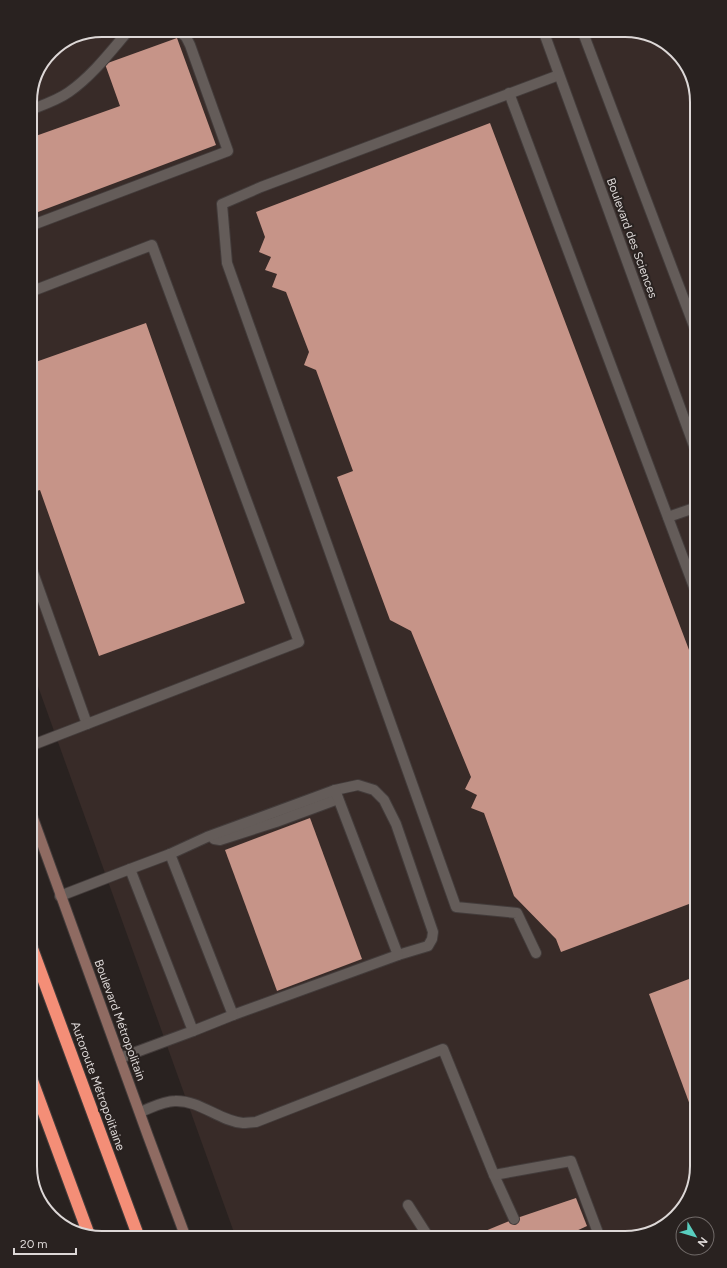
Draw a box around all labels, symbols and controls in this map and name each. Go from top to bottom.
street label: Boulevard des Sciences [604,176,660,300]
street label: Boulevard Métropolitain [92,957,149,1083]
street label: Autoroute Métropolitaine [68,1020,128,1153]
north arrow [675,1216,715,1256]
scale bar [14,1230,76,1256]
text: N [695,1234,710,1249]
text: 20 m [20,1237,48,1251]

